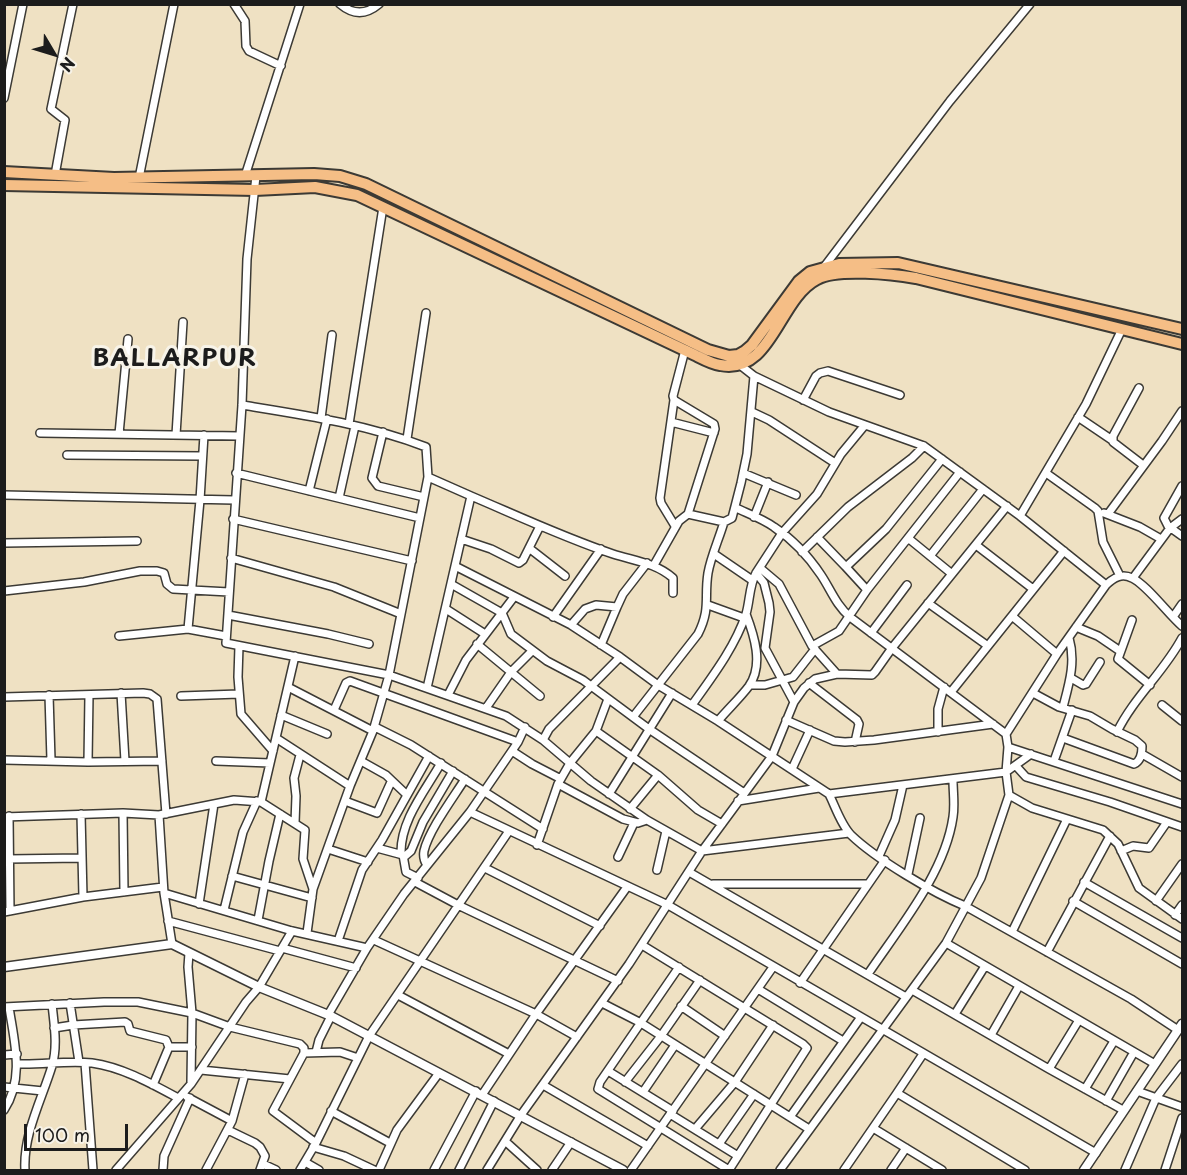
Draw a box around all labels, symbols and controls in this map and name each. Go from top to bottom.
north arrow [24,24,84,84]
text: N [55,53,82,77]
district label: BALLARPUR [93,345,257,373]
scale bar [27,1112,130,1150]
text: 100 m [35,1121,90,1148]

